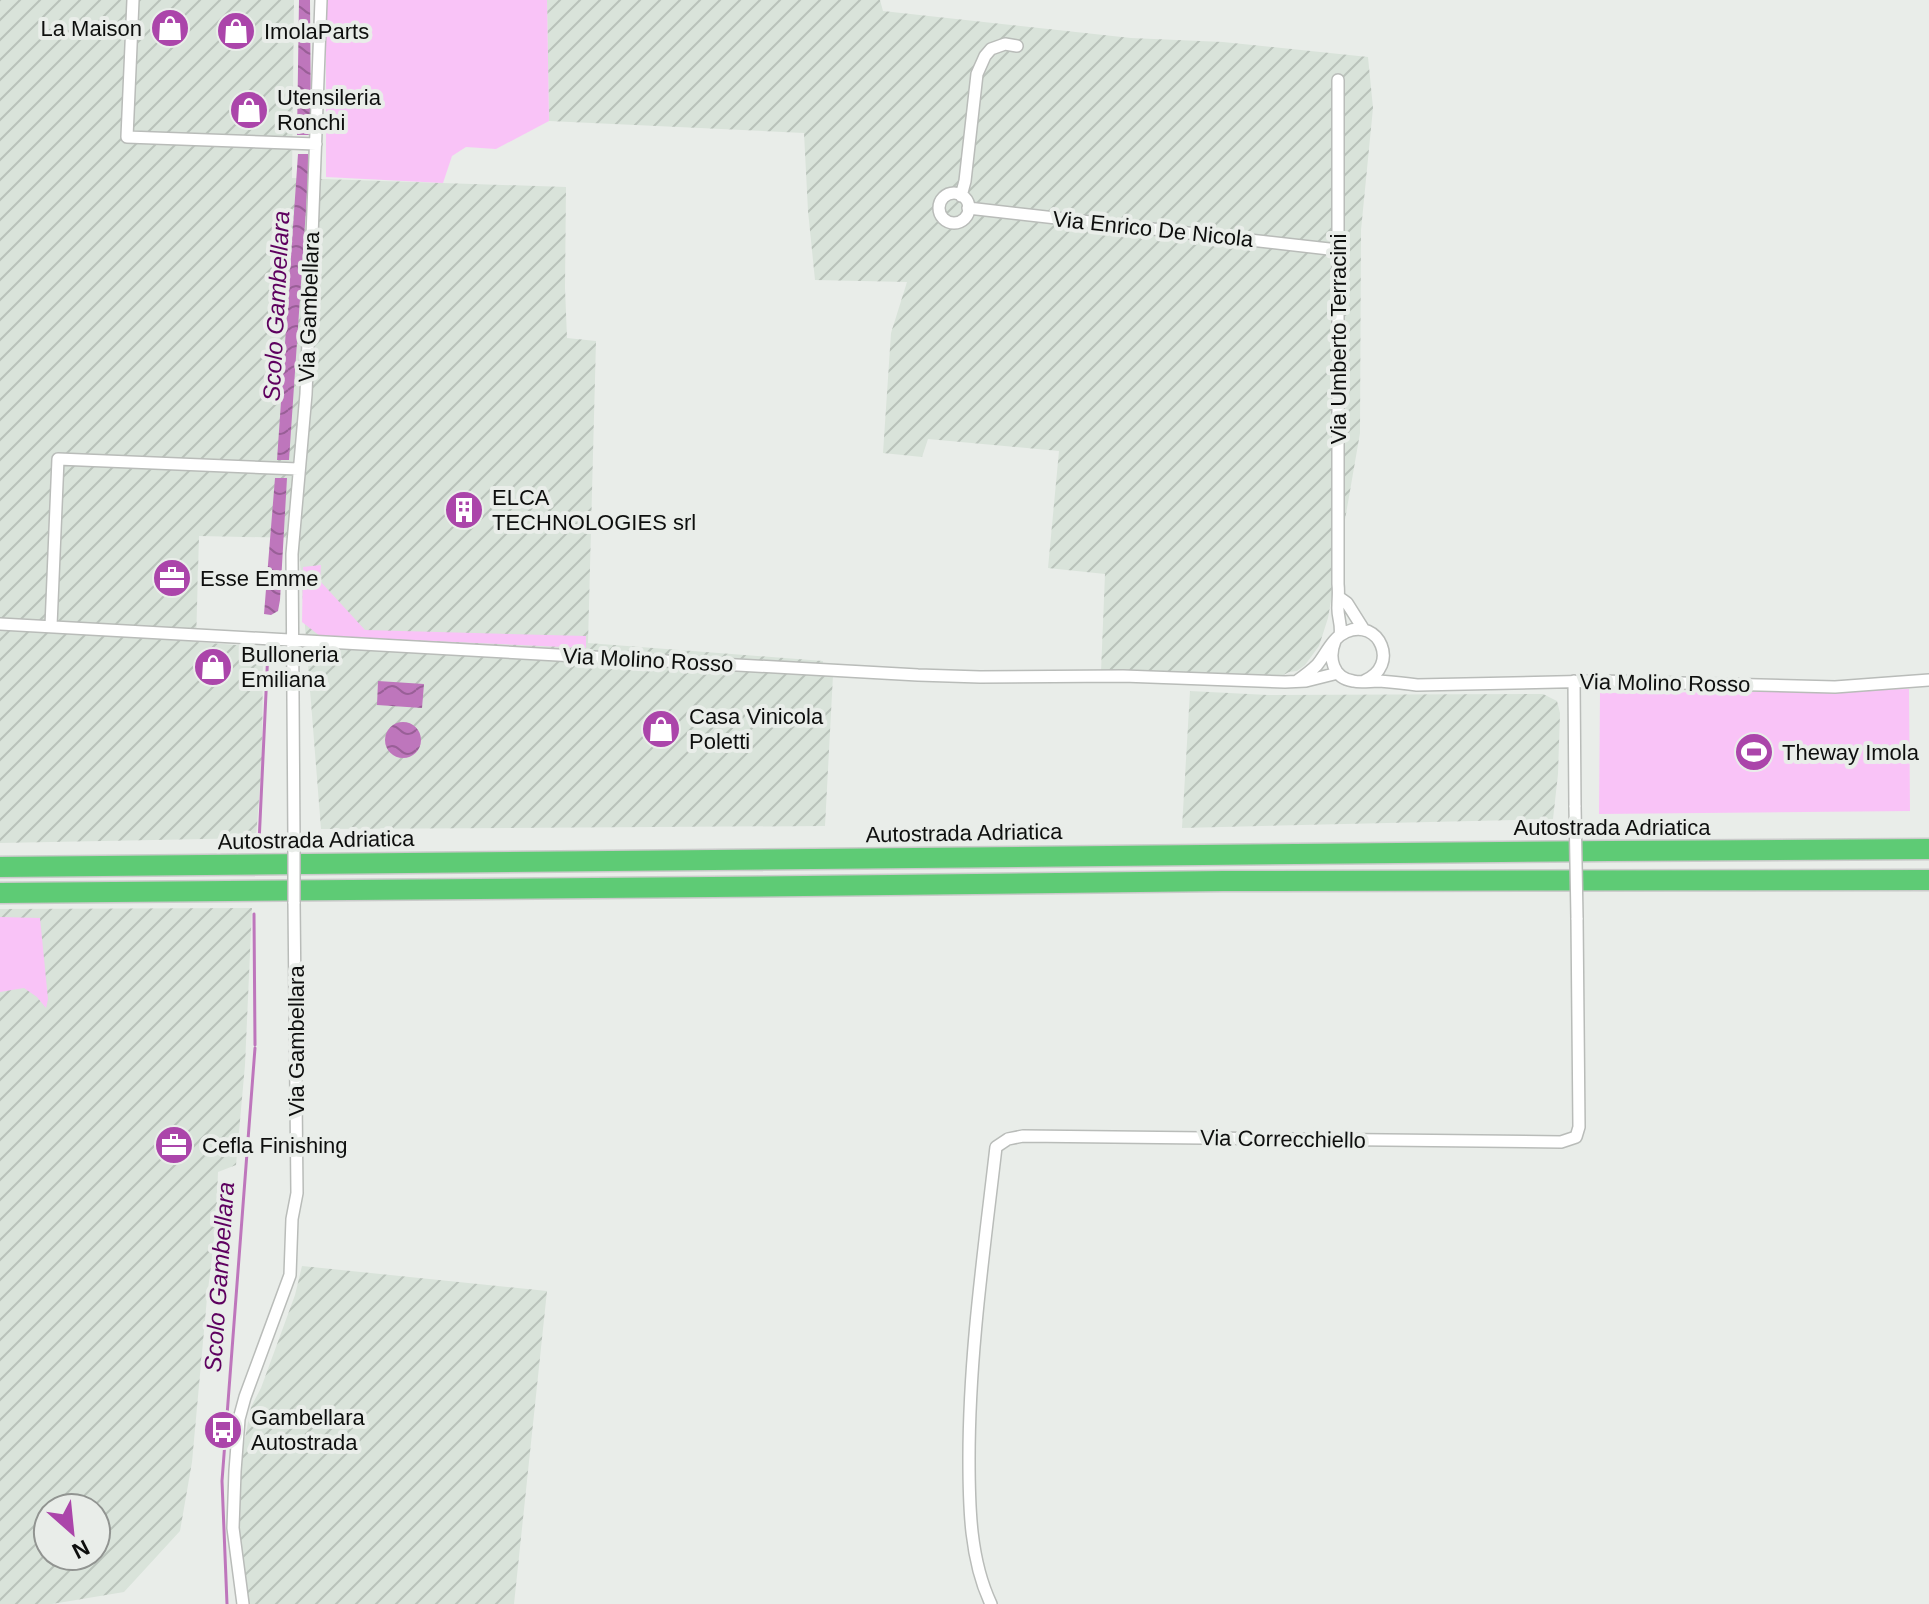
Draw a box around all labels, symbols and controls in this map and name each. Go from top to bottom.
shop icon: La Maison [149,7,191,49]
shop icon: ImolaParts [215,10,257,52]
place label: La Maison [40,16,142,41]
place label: ImolaParts [264,19,369,44]
place label: Utensileria Ronchi [277,85,382,135]
shop icon: Utensileria Ronchi [228,89,270,131]
street label: Via Enrico De Nicola [1052,206,1255,252]
water label: Scolo Gambellara [258,210,294,402]
street label: Via Gambellara [294,230,324,383]
street label: Via Umberto Terracini [1326,234,1351,444]
place label: ELCA TECHNOLOGIES srl [492,485,696,535]
building icon: ELCA TECHNOLOGIES srl [443,489,485,531]
office icon: Esse Emme [151,557,193,599]
place label: Esse Emme [200,566,319,591]
place label: Bulloneria Emiliana [241,642,340,692]
street label: Via Molino Rosso [562,643,734,677]
shop icon: Bulloneria Emiliana [192,646,234,688]
street label: Via Molino Rosso [1579,669,1751,697]
place label: Casa Vinicola Poletti [689,704,824,754]
shop icon: Casa Vinicola Poletti [640,708,682,750]
sports icon: Theway Imola [1733,731,1775,773]
place label: Theway Imola [1782,740,1920,765]
street label: Autostrada Adriatica [1514,815,1711,840]
street label: Autostrada Adriatica [865,819,1063,847]
street label: Autostrada Adriatica [217,826,415,854]
street label: Via Gambellara [284,965,309,1117]
office icon: Cefla Finishing [153,1124,195,1166]
street label: Via Correcchiello [1200,1125,1366,1153]
place label: Cefla Finishing [202,1133,348,1158]
water label: Scolo Gambellara [199,1181,239,1373]
place label: Gambellara Autostrada [251,1405,365,1455]
bus stop icon: Gambellara Autostrada [202,1409,244,1451]
north arrow [32,1492,112,1572]
text: N [68,1535,94,1564]

